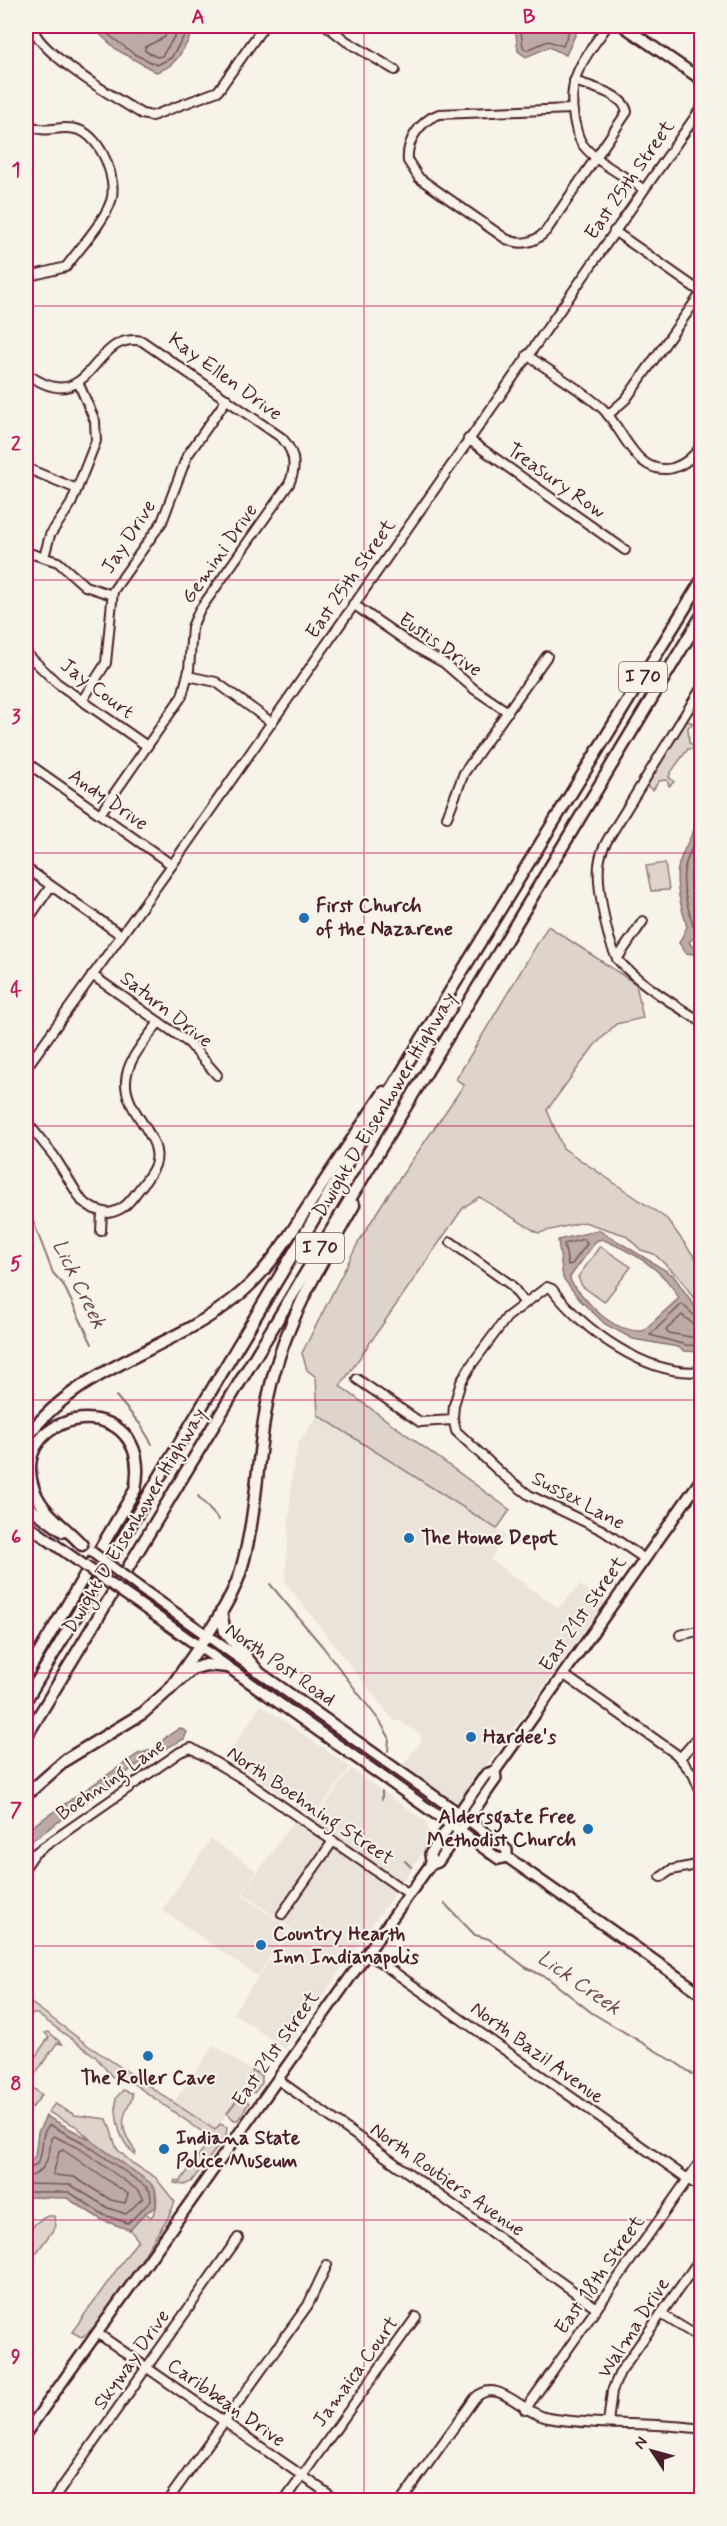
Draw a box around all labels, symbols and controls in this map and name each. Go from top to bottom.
text: A [191,4,205,31]
text: B [523,4,536,31]
street label: East 25th Street [579,114,682,245]
text: 1 [12,157,20,184]
street label: Kay Ellen Drive [163,326,287,428]
text: 2 [11,431,21,458]
street label: Treasury Row [501,437,611,525]
street label: Jay Drive [95,495,163,579]
street label: Gemini Drive [176,499,264,609]
street label: East 25th Street [300,513,403,644]
street label: Eustis Drive [393,606,487,684]
street label: Jay Court [55,652,139,726]
road number: I 70 [619,662,667,692]
text: 3 [11,704,21,731]
street label: Andy Drive [63,763,153,837]
place label: First Church of the Nazarene [316,893,453,943]
marker: First Church of the Nazarene [297,911,311,925]
street label: Saturn Drive [114,965,218,1055]
text: 4 [10,977,22,1004]
street label: Dwight D Eisenhower Highway [307,987,464,1223]
road number: I 70 [296,1233,344,1263]
water label: Lick Creek [45,1235,113,1333]
text: 5 [10,1251,22,1278]
street label: Dwight D Eisenhower Highway [57,1403,214,1639]
street label: Sussex Lane [527,1465,629,1537]
text: 6 [11,1524,21,1551]
place label: The Home Depot [421,1525,559,1552]
marker: The Home Depot [402,1531,416,1545]
street label: East 21st Street [533,1551,633,1677]
street label: North Post Road [219,1617,341,1713]
place label: Hardee's [483,1724,556,1751]
marker: Hardee's [464,1730,478,1744]
street label: Boehning Lane [51,1732,172,1829]
street label: North Boehning Street [220,1740,399,1874]
text: 7 [10,1797,22,1824]
place label: Aldersgate Free Methodist Church [427,1804,577,1854]
marker: Aldersgate Free Methodist Church [581,1822,595,1836]
place label: Country Hearth Inn Indianapolis [273,1921,419,1971]
marker: Country Hearth Inn Indianapolis [254,1938,268,1952]
water label: Lick Creek [532,1944,626,2022]
street label: East 21st Street [226,1986,326,2112]
street label: North Bazil Avenue [465,1995,609,2111]
marker: The Roller Cave [141,2049,155,2063]
place label: The Roller Cave [81,2065,215,2092]
text: 8 [10,2071,22,2098]
street label: North Routiers Avenue [364,2116,530,2244]
place label: Indiana State Police Museum [176,2125,301,2175]
marker: Indiana State Police Museum [157,2142,171,2156]
street label: East 18th Street [549,2210,651,2340]
street label: Walma Drive [591,2272,677,2384]
street label: Skyway Drive [87,2304,177,2416]
street label: Jamaica Court [307,2311,405,2433]
text: 9 [11,2344,21,2371]
street label: Caribbean Drive [161,2352,291,2454]
north arrow [622,2421,682,2481]
text: N [629,2433,653,2454]

